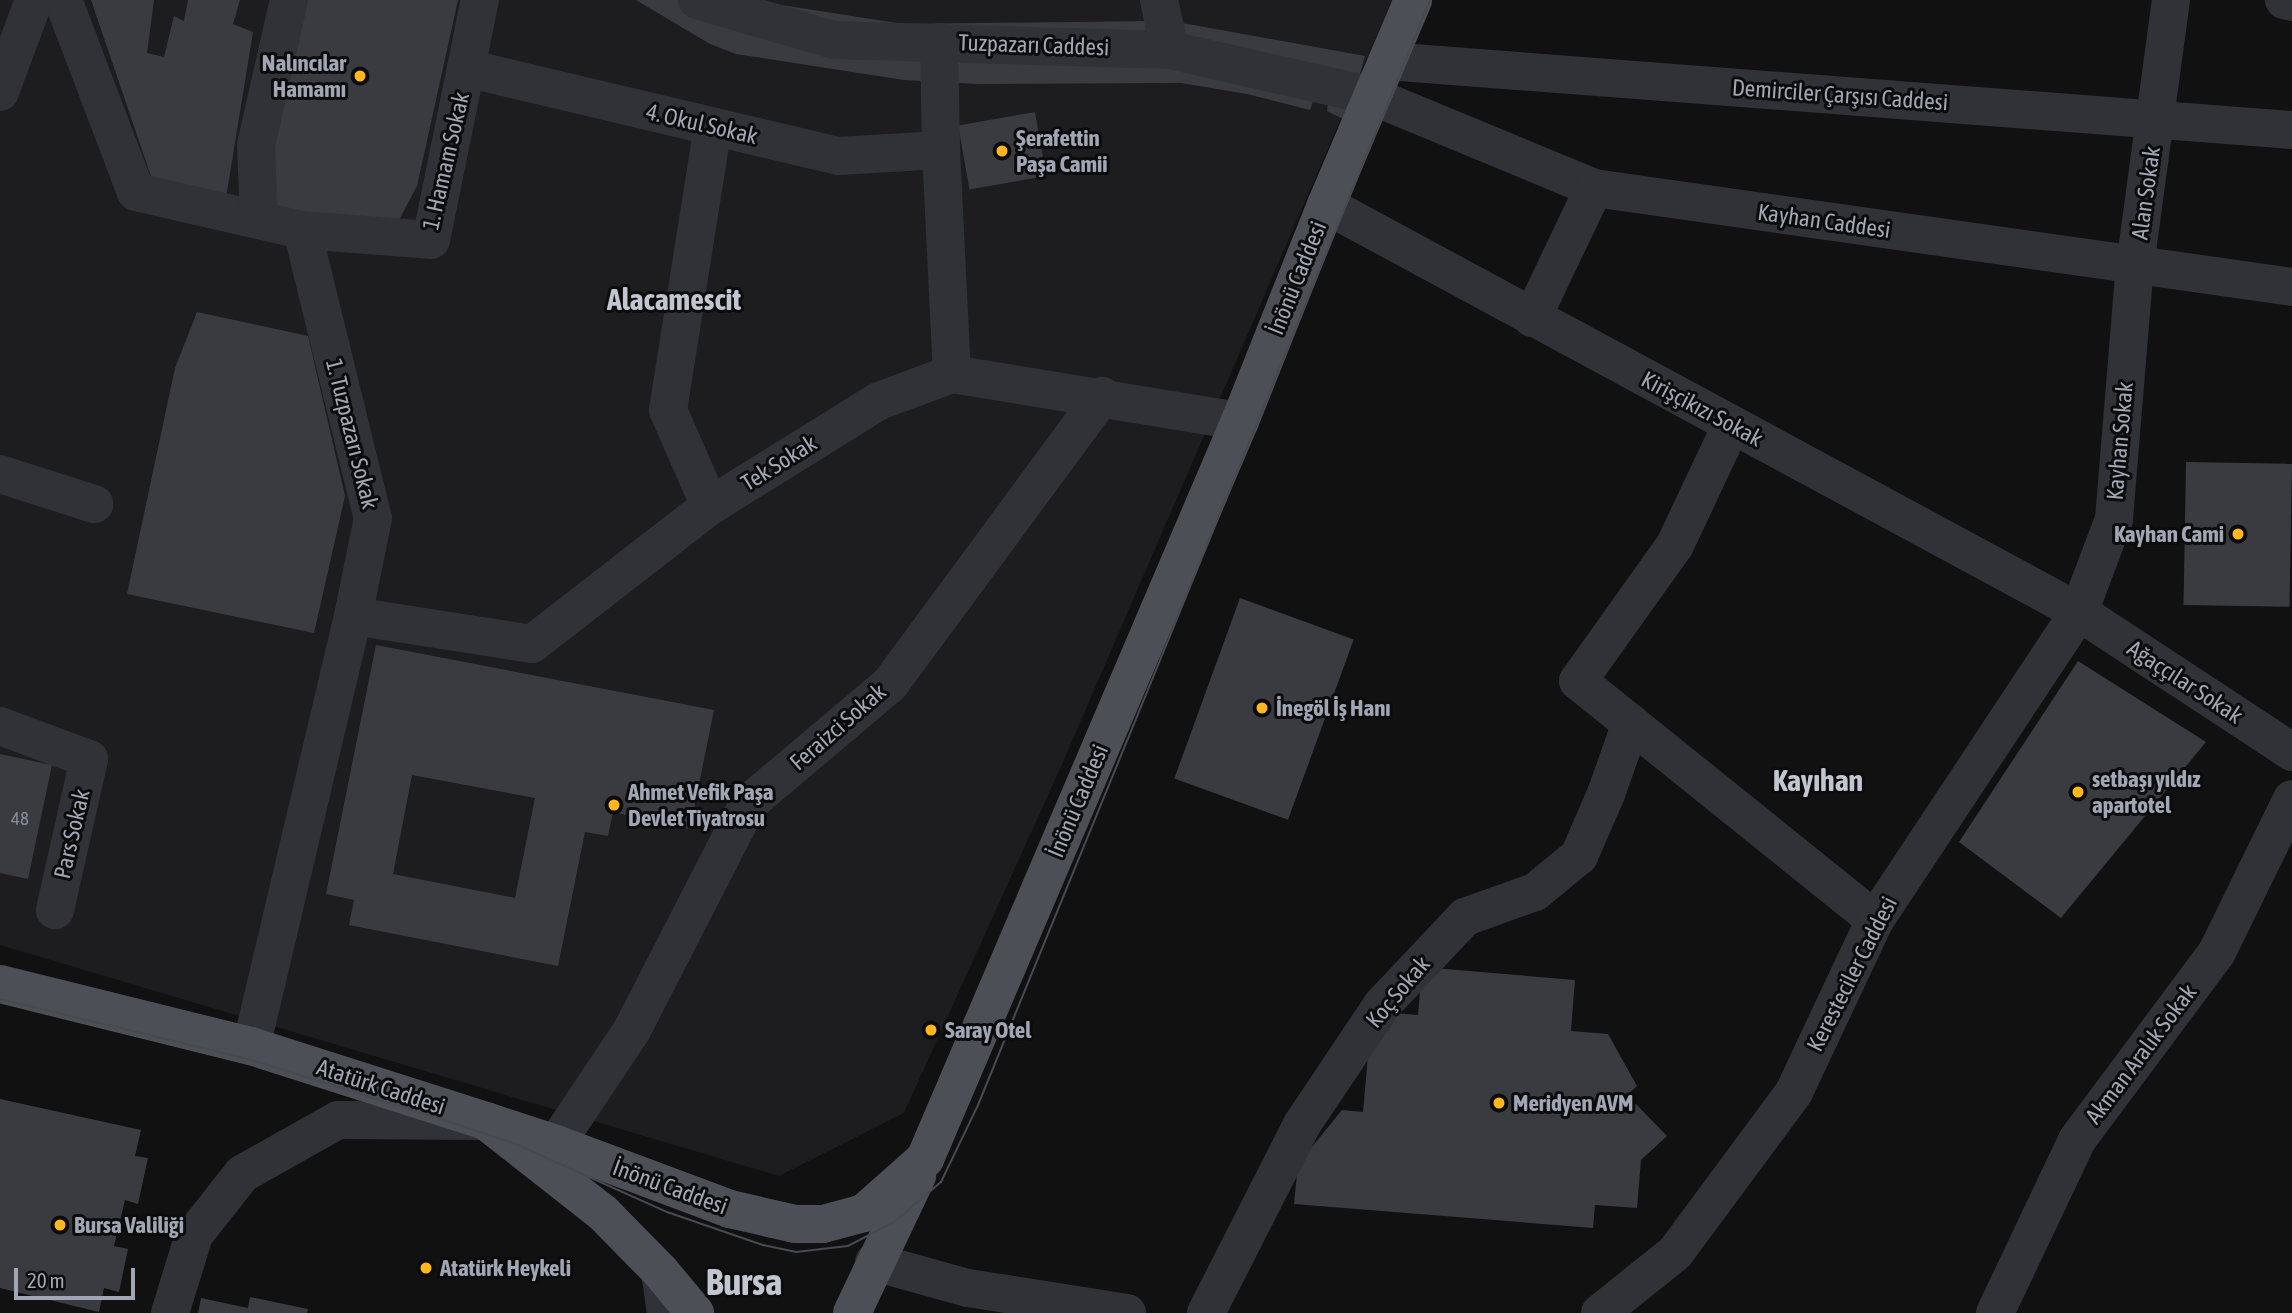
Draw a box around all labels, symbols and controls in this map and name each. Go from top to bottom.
street label: Tuzpazarı Caddesi [958,29,1110,61]
place label: Nalıncılar Hamamı [262,49,346,103]
marker: Nalıncılar Hamamı [352,68,368,84]
street label: Demirciler Çarşısı Caddesi [1731,74,1949,116]
street label: 1. Hamam Sokak [417,89,475,233]
street label: 4. Okul Sokak [644,98,760,150]
place label: Şerafettin Paşa Camii [1016,124,1108,178]
marker: Şerafettin Paşa Camii [994,143,1010,159]
street label: Alan Sokak [2126,145,2166,241]
street label: Kayhan Caddesi [1756,198,1892,244]
street label: İnönü Caddesi [1262,217,1332,339]
district label: Alacamescit [607,281,741,317]
street label: 1. Tuzpazarı Sokak [320,356,384,512]
street label: Kirişçikızı Sokak [1637,366,1767,452]
street label: Kayhan Sokak [2101,381,2139,501]
street label: Tek Sokak [736,429,822,497]
place label: Kayhan Cami [2114,520,2224,548]
marker: Kayhan Cami [2230,526,2246,542]
street label: Ağaççılar Sokak [2122,635,2248,729]
street label: Feraizci Sokak [784,678,892,776]
place label: İnegöl İş Hanı [1276,694,1391,722]
marker: İnegöl İş Hanı [1254,700,1270,716]
street label: İnönü Caddesi [1042,740,1114,862]
district label: Kayıhan [1773,762,1863,798]
place label: setbaşı yıldız apartotel [2092,765,2200,819]
place label: Ahmet Vefik Paşa Devlet Tiyatrosu [628,778,773,832]
marker: setbaşı yıldız apartotel [2070,784,2086,800]
street label: Pars Sokak [48,787,96,881]
marker: Ahmet Vefik Paşa Devlet Tiyatrosu [606,797,622,813]
house number: 48 [11,808,29,830]
street label: Keresteciler Caddesi [1801,892,1903,1056]
street label: Koç Sokak [1360,951,1436,1033]
street label: Akman Aralık Sokak [2080,979,2202,1129]
place label: Saray Otel [945,1016,1031,1044]
marker: Saray Otel [923,1022,939,1038]
street label: Atatürk Caddesi [313,1053,449,1121]
place label: Meridyen AVM [1513,1089,1633,1117]
marker: Meridyen AVM [1491,1095,1507,1111]
street label: İnönü Caddesi [609,1154,731,1220]
place label: Bursa Valiliği [74,1211,184,1239]
marker: Bursa Valiliği [52,1217,68,1233]
scale bar [18,1254,138,1298]
place label: Atatürk Heykeli [440,1254,571,1282]
marker: Atatürk Heykeli [418,1260,434,1276]
district label: Bursa [706,1260,782,1304]
text: 20 m [27,1268,65,1292]

